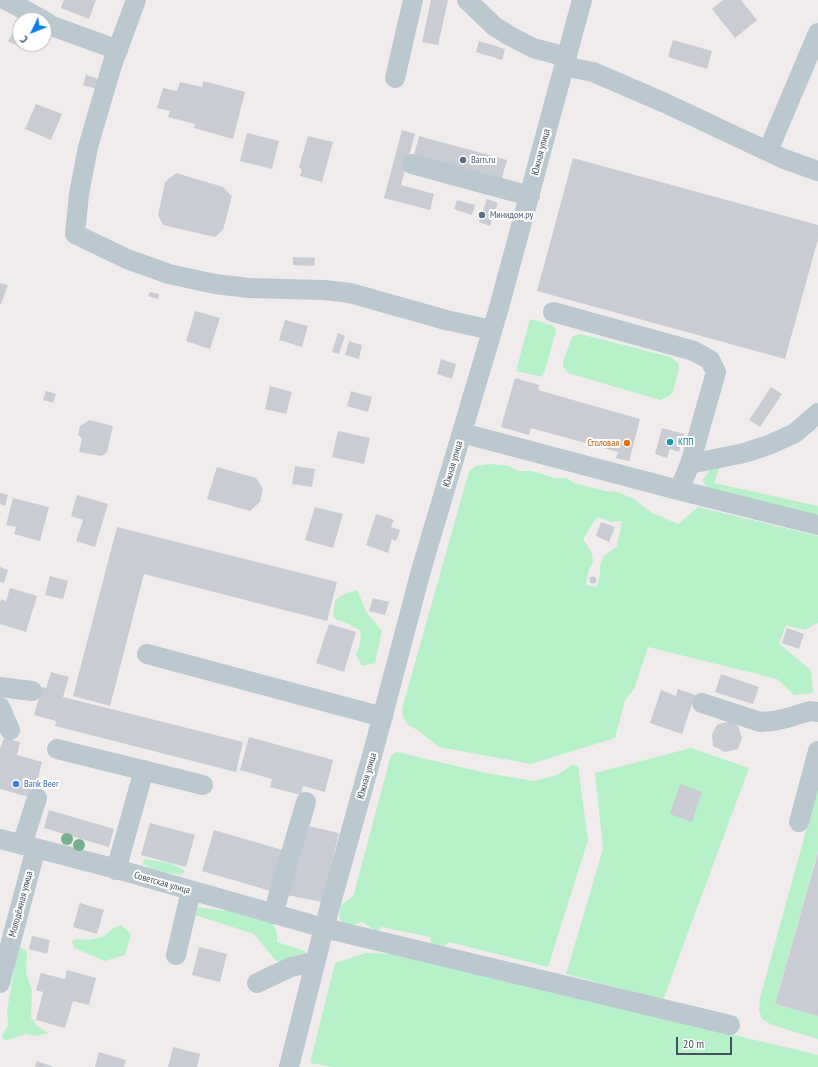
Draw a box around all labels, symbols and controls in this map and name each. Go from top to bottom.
north arrow [12,12,52,52]
text: С [17,33,31,46]
street label: Южная улица [529,128,553,176]
place label: Barn.ru [471,154,496,166]
marker: Barn.ru [458,155,468,165]
place label: Минидом.ру [490,209,533,221]
marker: Минидом.ру [477,210,487,220]
place label: КПП [678,436,693,448]
place label: Столовая [587,437,619,449]
marker: КПП [665,437,675,447]
marker: Столовая [622,438,632,448]
street label: Южная улица [441,440,465,488]
street label: Южная улица [355,752,379,800]
place label: Bank Beer [24,778,59,790]
marker: Bank Beer [11,779,21,789]
street label: Советская улица [133,869,191,897]
street label: Молодёжная улица [6,870,36,938]
scale bar [678,1029,734,1055]
text: 20 m [683,1036,704,1051]

